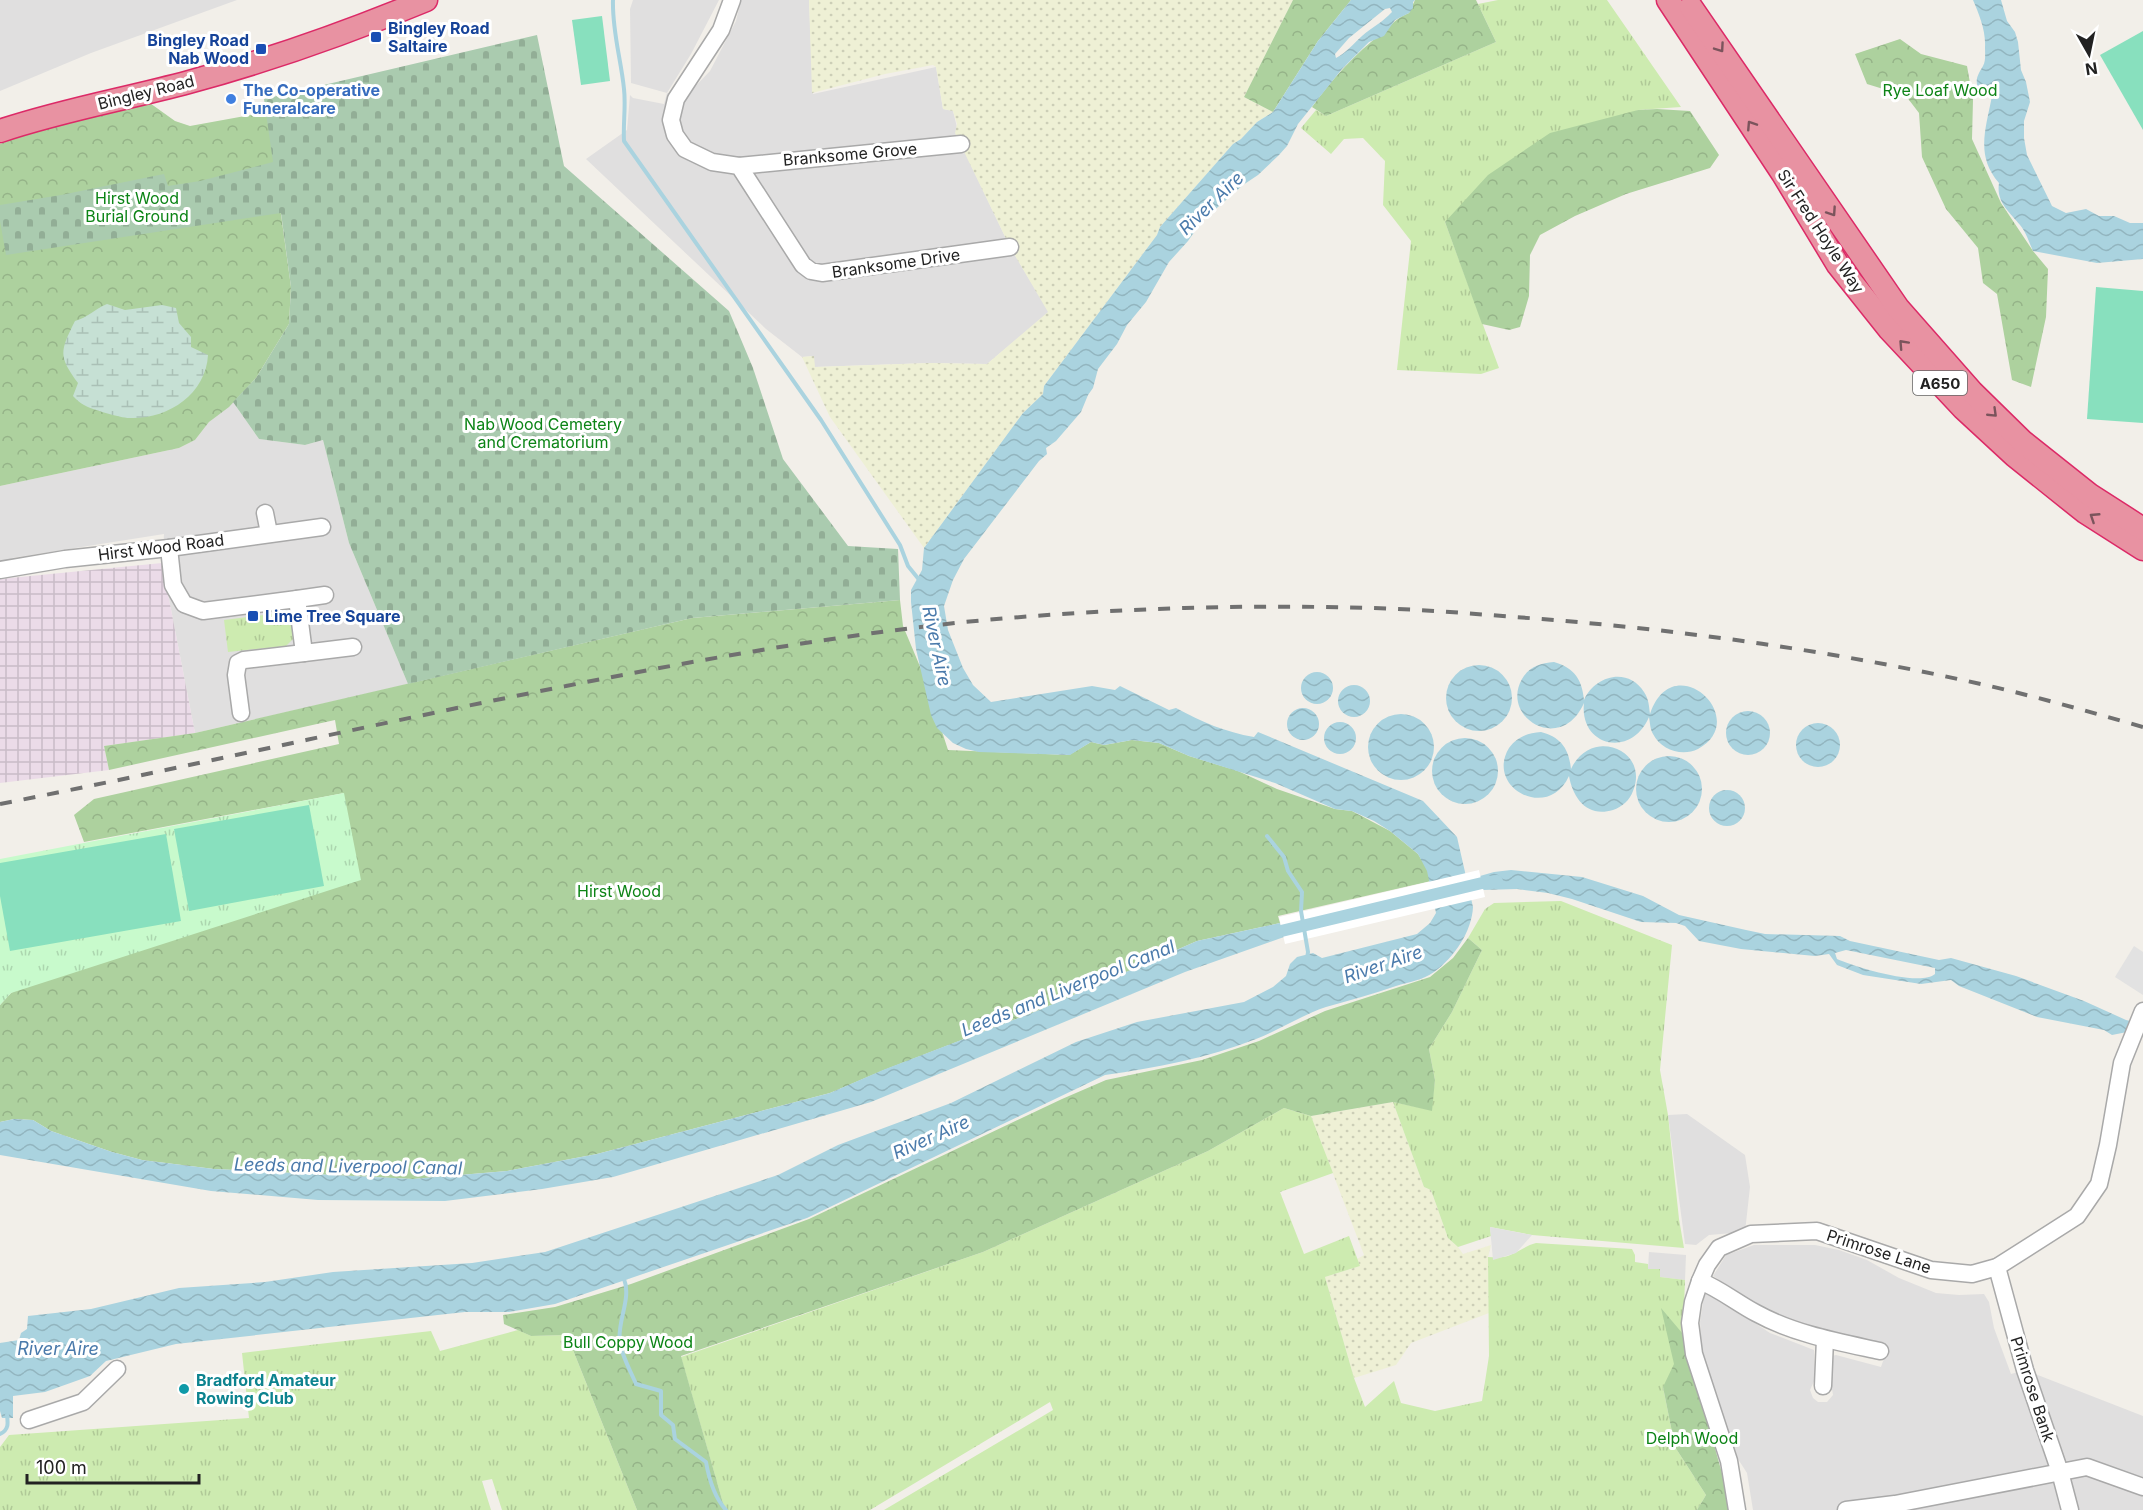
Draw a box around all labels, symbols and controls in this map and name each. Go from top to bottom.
place label: Bingley Road Saltaire [388,18,490,56]
north arrow [2059,24,2119,84]
place label: Bingley Road Nab Wood [147,30,249,68]
marker: Bingley Road Saltaire [369,30,383,44]
marker: Bingley Road Nab Wood [254,42,268,56]
one-way arrow [1712,42,1724,52]
text: N [2084,58,2099,80]
street label: Bingley Road [96,70,196,114]
place label: The Co-operative Funeralcare [243,80,380,118]
park label: Rye Loaf Wood [1883,80,1997,100]
marker: The Co-operative Funeralcare [224,92,238,106]
one-way arrow [1746,121,1758,131]
street label: Branksome Grove [782,138,918,170]
street label: Sir Fred Hoyle Way [1773,165,1869,297]
water label: River Aire [1174,167,1248,239]
park label: Hirst Wood Burial Ground [85,188,189,226]
one-way arrow [1825,205,1836,216]
street label: Branksome Drive [831,244,961,282]
one-way arrow [1899,340,1910,351]
road number: A650 [1913,371,1967,395]
one-way arrow [1986,406,1996,417]
park label: Nab Wood Cemetery and Crematorium [464,414,622,452]
one-way arrow [2090,513,2101,524]
street label: Hirst Wood Road [97,529,225,565]
water label: River Aire [918,604,956,688]
place label: Lime Tree Square [265,606,401,626]
marker: Lime Tree Square [246,609,260,623]
park label: Hirst Wood [577,881,661,901]
water label: Leeds and Liverpool Canal [958,935,1178,1040]
water label: River Aire [1341,941,1425,987]
water label: River Aire [889,1111,973,1163]
water label: Leeds and Liverpool Canal [234,1154,463,1179]
street label: Primrose Lane [1824,1225,1934,1277]
park label: Bull Coppy Wood [563,1332,693,1352]
street label: Primrose Bank [2007,1334,2060,1444]
water label: River Aire [17,1338,99,1359]
place label: Bradford Amateur Rowing Club [196,1370,336,1408]
marker: Bradford Amateur Rowing Club [177,1382,191,1396]
park label: Delph Wood [1646,1428,1738,1448]
scale bar [27,1447,200,1485]
text: 100 m [36,1457,87,1478]

